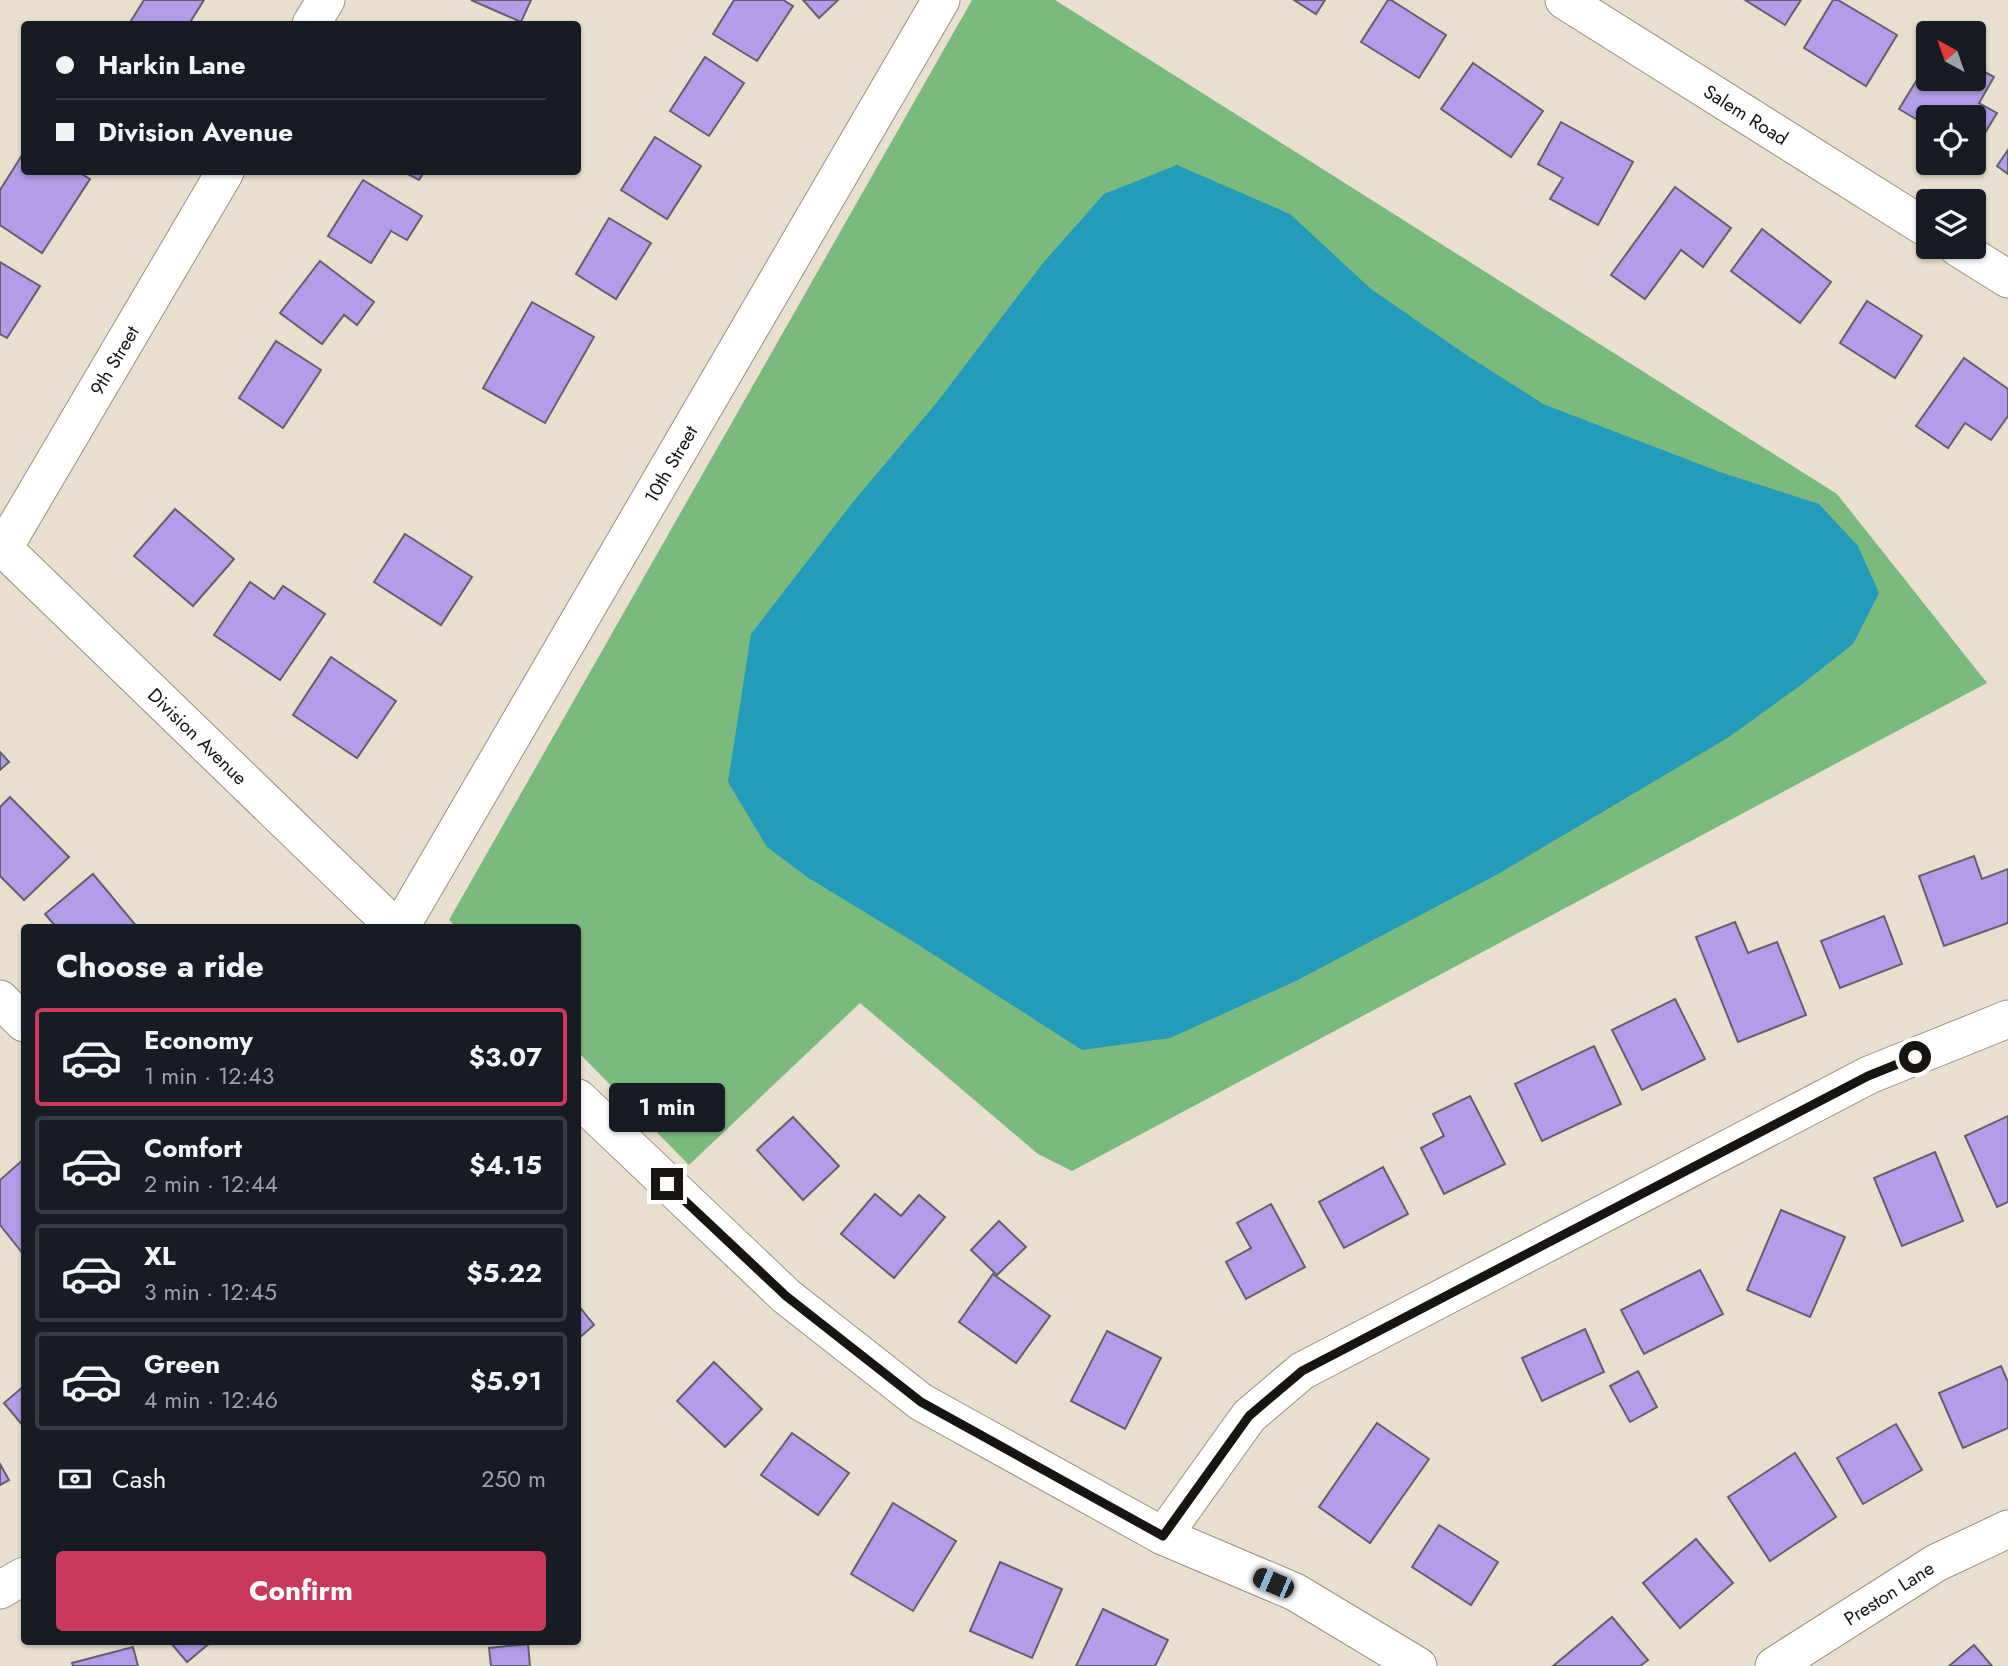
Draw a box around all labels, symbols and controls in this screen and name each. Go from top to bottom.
north arrow [1916,21,1986,91]
map controls [1916,21,1986,259]
text: Harkin Lane [98,46,246,84]
street label: Salem Road [1698,78,1793,152]
button: locate [1916,105,1986,175]
text: Division Avenue [98,113,293,151]
button: layers [1916,189,1986,259]
street label: 9th Street [83,320,146,400]
street label: 10th Street [638,420,704,508]
street label: Division Avenue [142,682,253,791]
text: Choose a ride [56,943,264,989]
text: Economy [144,1021,253,1059]
icon: car [60,1026,123,1089]
text: $3.07 [469,1038,542,1076]
route start [1899,1041,1931,1073]
text: 1 min · 12:43 [144,1059,274,1093]
callout: 1 min [609,1082,725,1132]
text: 1 min [638,1090,696,1124]
text: Comfort [144,1129,242,1167]
icon: car [60,1134,123,1197]
text: $4.15 [469,1146,542,1184]
text: 2 min · 12:44 [144,1167,278,1201]
route end [651,1168,683,1200]
text: XL [144,1237,176,1275]
icon: car [60,1242,123,1305]
text: $5.22 [467,1254,542,1292]
text: 3 min · 12:45 [144,1275,277,1309]
text: Green [144,1345,220,1383]
icon: car [60,1350,123,1413]
text: $5.91 [470,1362,542,1400]
text: 4 min · 12:46 [144,1383,278,1417]
icon: cash [56,1460,94,1498]
text: Cash [112,1460,166,1498]
text: 250 m [481,1462,546,1496]
button: Confirm [56,1551,546,1631]
street label: Preston Lane [1839,1555,1939,1632]
car [1250,1565,1297,1601]

